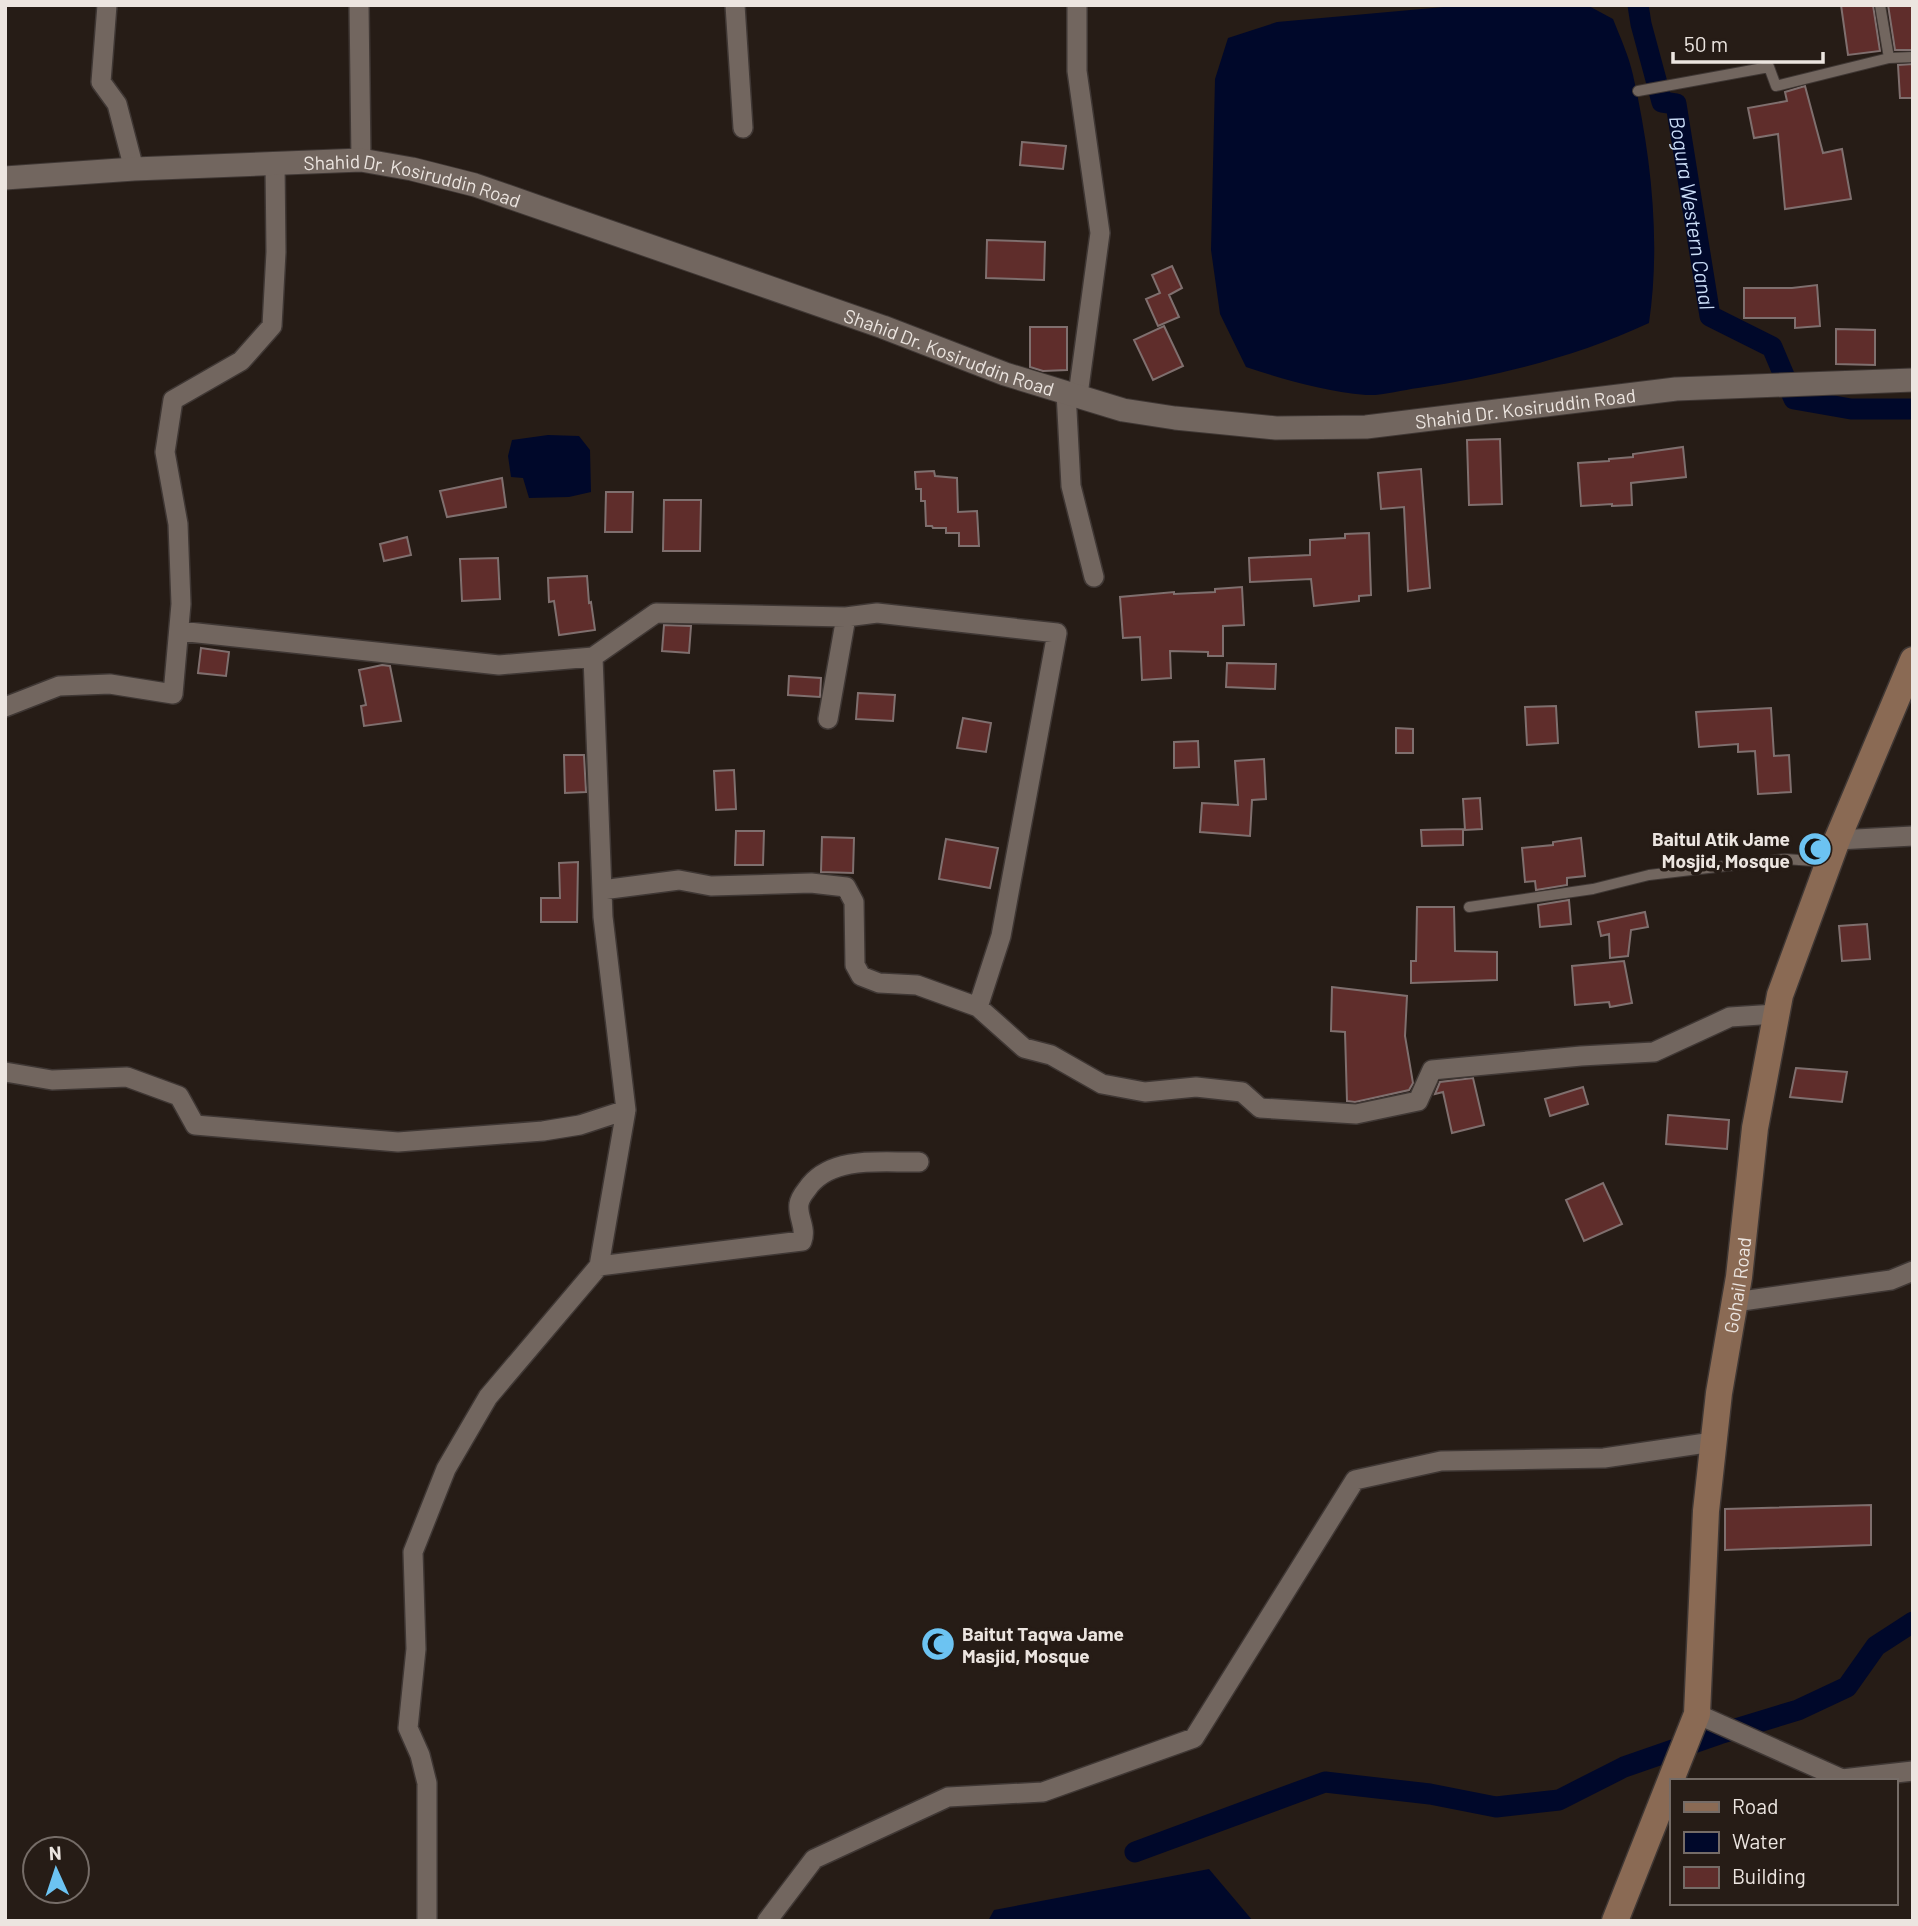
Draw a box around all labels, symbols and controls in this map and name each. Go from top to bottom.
scale bar [1673,21,1824,65]
text: 50 m [1684,31,1728,56]
water label: Bogura Western Canal [1666,114,1721,311]
street label: Shahid Dr. Kosiruddin Road [303,149,524,212]
street label: Shahid Dr. Kosiruddin Road [841,303,1057,400]
street label: Shahid Dr. Kosiruddin Road [1414,383,1637,432]
place label: Baitul Atik Jame Mosjid, Mosque [1652,827,1790,872]
mosque icon: Baitul Atik Jame Mosjid, Mosque [1796,830,1834,868]
street label: Gohail Road [1718,1236,1755,1335]
place label: Baitut Taqwa Jame Masjid, Mosque [962,1622,1124,1667]
mosque icon: Baitut Taqwa Jame Masjid, Mosque [919,1625,957,1663]
legend [1670,1779,1897,1905]
text: Road [1732,1793,1778,1818]
text: Water [1732,1828,1787,1853]
north arrow [21,1835,91,1905]
text: N [48,1841,62,1864]
text: Building [1732,1863,1806,1888]

